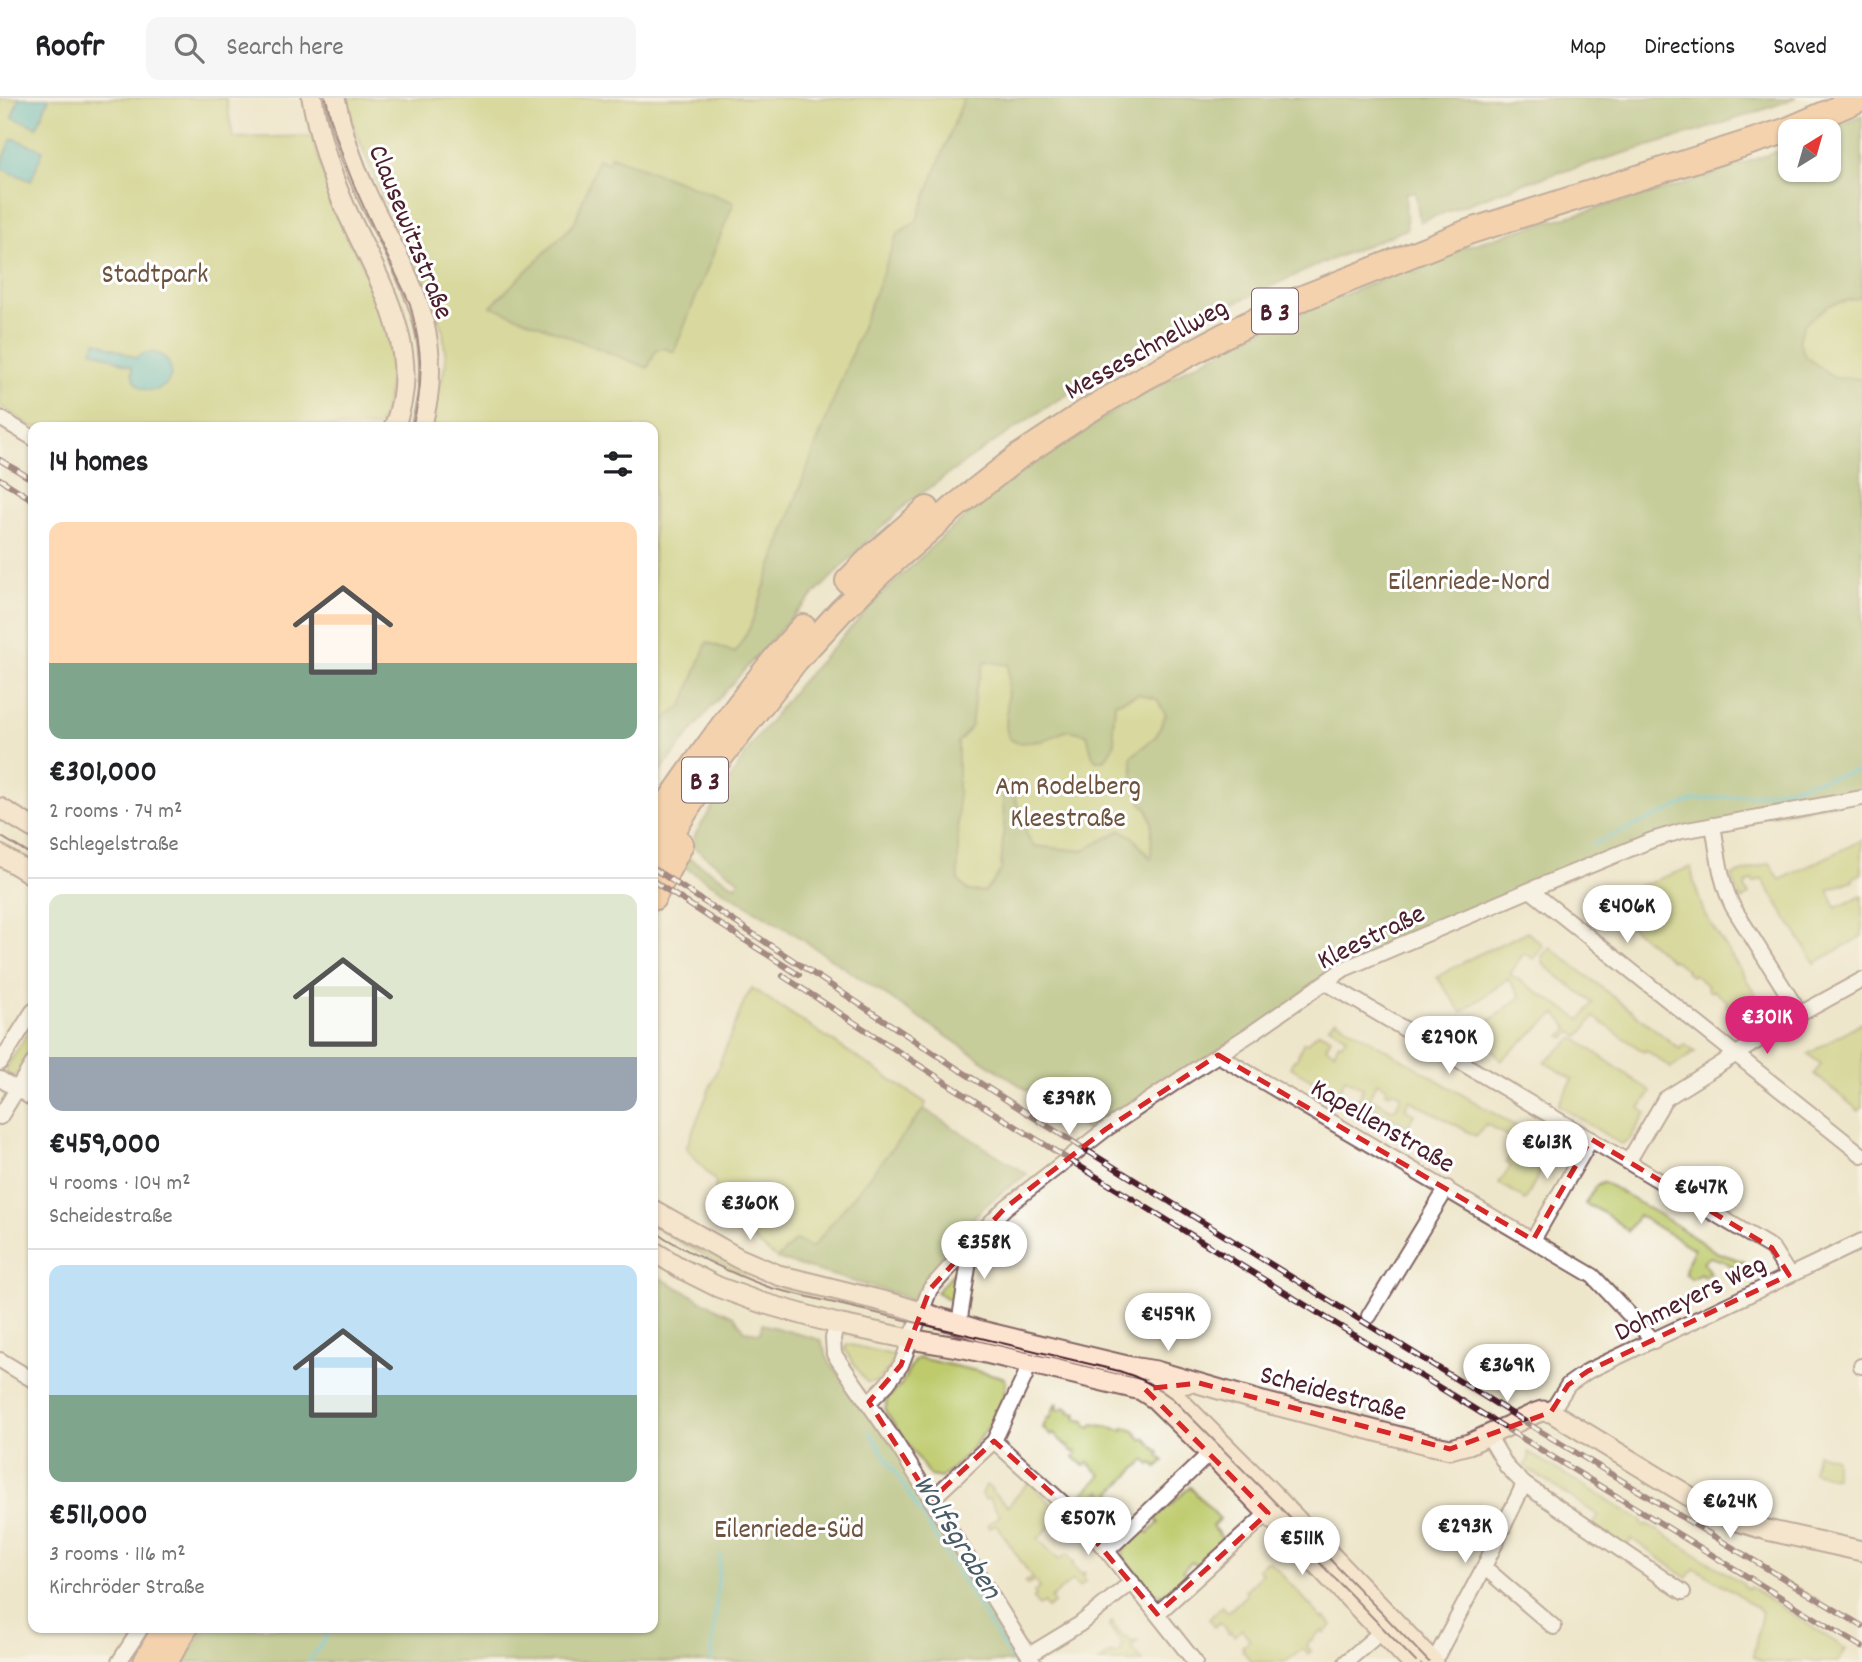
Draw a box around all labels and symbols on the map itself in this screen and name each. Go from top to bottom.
north arrow [1778,119,1841,182]
street label: Clausewitzstraße [355,140,462,326]
park label: Stadtpark [101,257,209,297]
road number: B 3 [1252,288,1298,333]
street label: Messeschnellweg [1058,290,1237,413]
park label: Eilenriede-Nord [1388,564,1550,604]
road number: B 3 [682,758,728,802]
park label: Am Rodelberg Kleestraße [995,769,1141,841]
pin: €406K [1578,886,1676,945]
street label: Kleestraße [1312,896,1433,983]
pin: €301K [1718,996,1816,1056]
pin: €290K [1400,1016,1498,1076]
street label: Kapellenstraße [1302,1071,1461,1186]
pin: €398K [1020,1077,1118,1137]
pin: €613K [1498,1122,1596,1181]
pin: €647K [1652,1166,1750,1226]
pin: €360K [701,1182,799,1242]
pin: €358K [935,1222,1033,1281]
street label: Dohmeyers Weg [1609,1247,1774,1354]
pin: €459K [1119,1294,1217,1353]
pin: €369K [1458,1344,1556,1404]
street label: Scheidestraße [1255,1357,1411,1435]
water label: Wolfsgraben [900,1468,1011,1610]
pin: €624K [1681,1480,1779,1540]
pin: €507K [1039,1498,1137,1557]
pin: €293K [1416,1506,1514,1565]
park label: Eilenriede-Süd [714,1512,864,1552]
pin: €511K [1253,1518,1351,1577]

